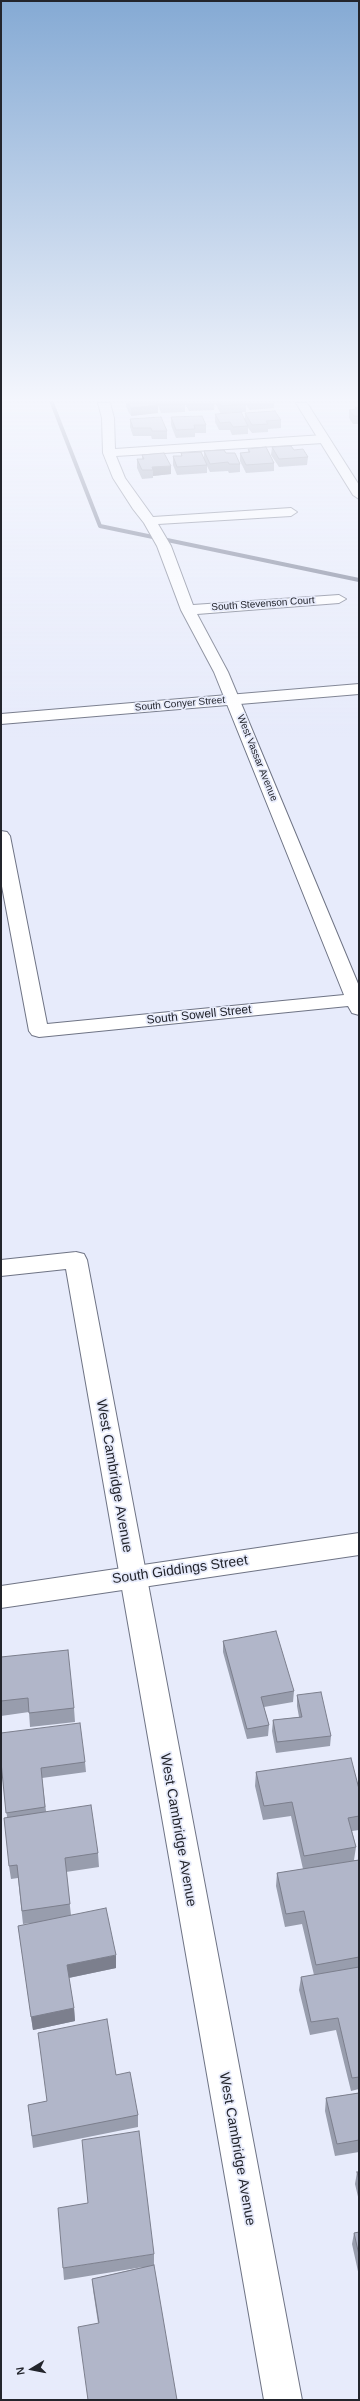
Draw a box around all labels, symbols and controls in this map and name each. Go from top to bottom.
street label: South Stevenson Court [211,594,315,614]
street label: South Conyer Street [134,694,226,714]
street label: West Vassar Avenue [234,713,280,803]
street label: South Sowell Street [146,1002,252,1028]
street label: West Cambridge Avenue [92,1398,136,1554]
street label: South Giddings Street [111,1552,249,1588]
street label: West Cambridge Avenue [156,1752,200,1908]
street label: West Cambridge Avenue [215,2071,259,2227]
north arrow [12,2349,52,2389]
text: N [14,2366,27,2376]

